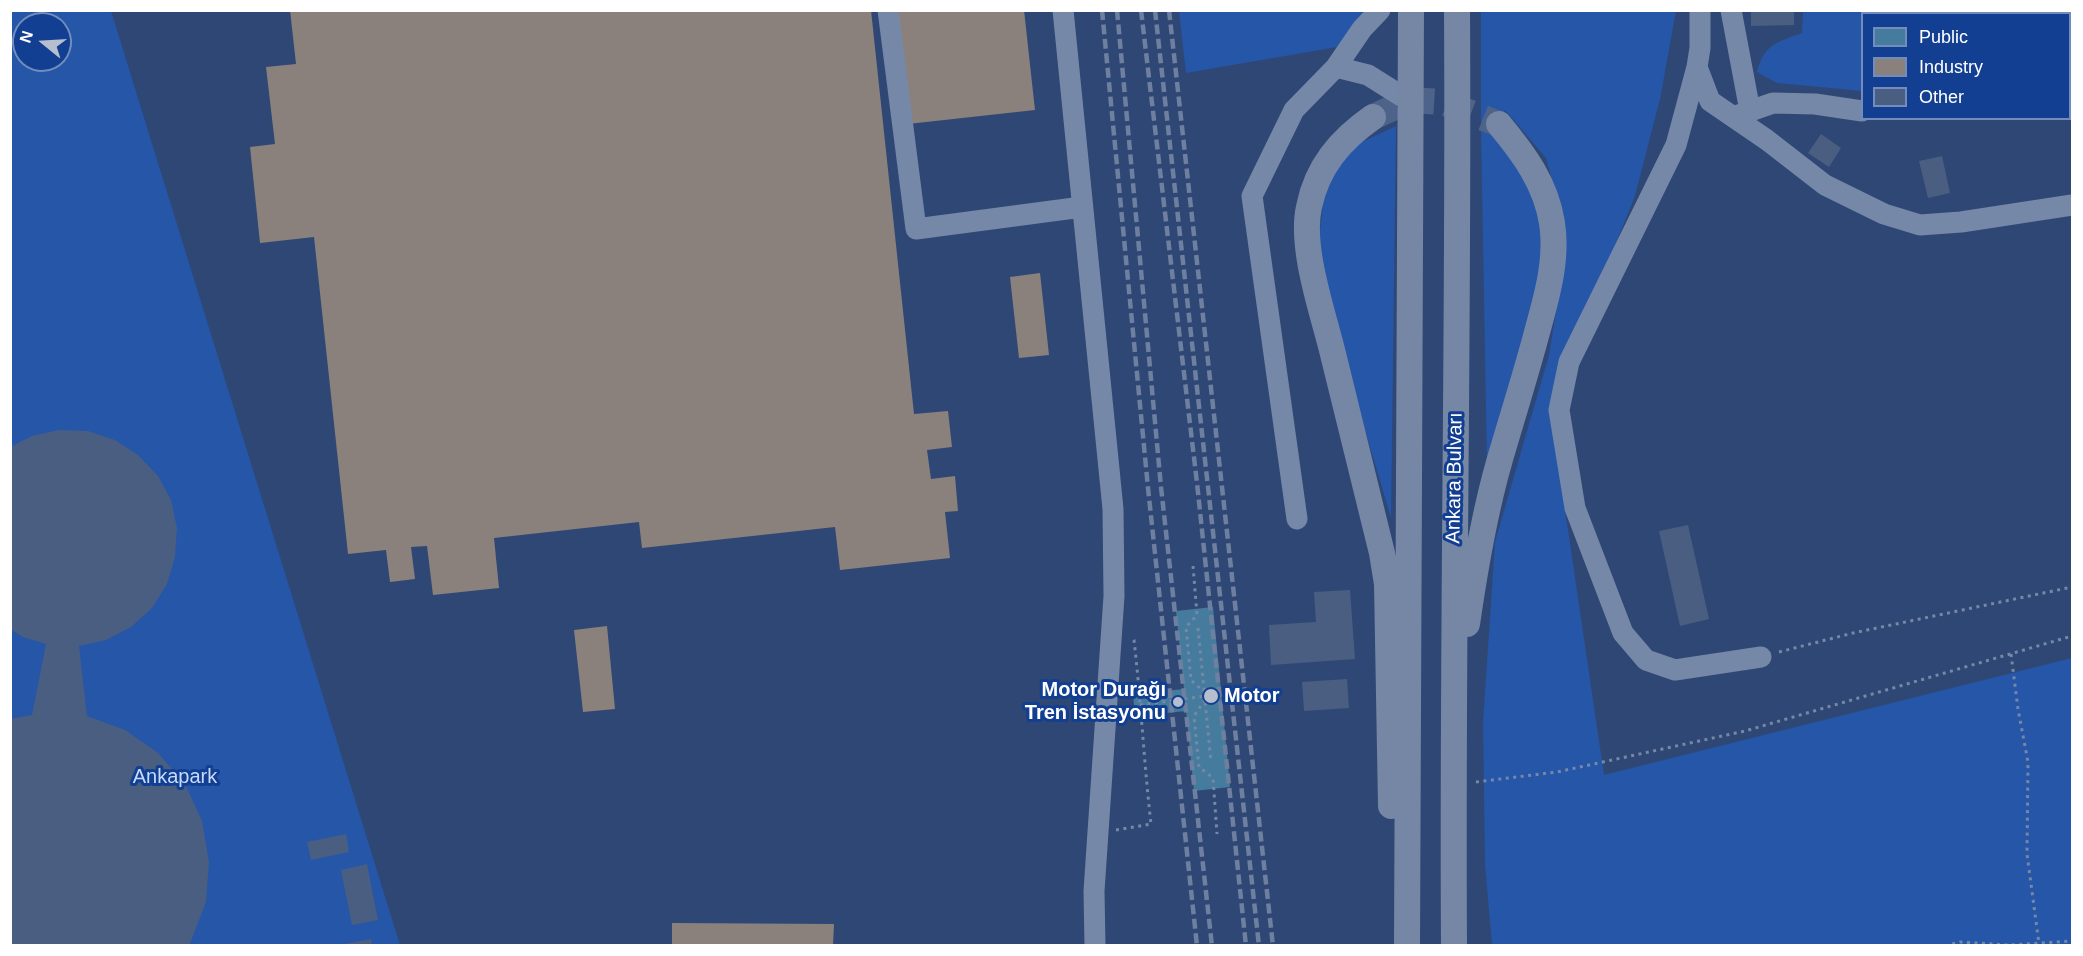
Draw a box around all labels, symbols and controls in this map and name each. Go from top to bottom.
north arrow [12,12,72,72]
legend [1861,12,2071,120]
text: Public [1919,27,1968,47]
text: N [16,29,36,45]
text: Industry [1919,57,1983,77]
text: Other [1919,87,1964,107]
street label: Ankara Bulvarı [1442,412,1468,544]
place label: Motor Durağı Tren İstasyonu [1025,678,1166,725]
place label: Motor [1224,684,1280,708]
marker: Motor [1202,687,1220,705]
marker: Motor Durağı Tren İstasyonu [1171,695,1185,709]
park label: Ankapark [133,765,217,789]

